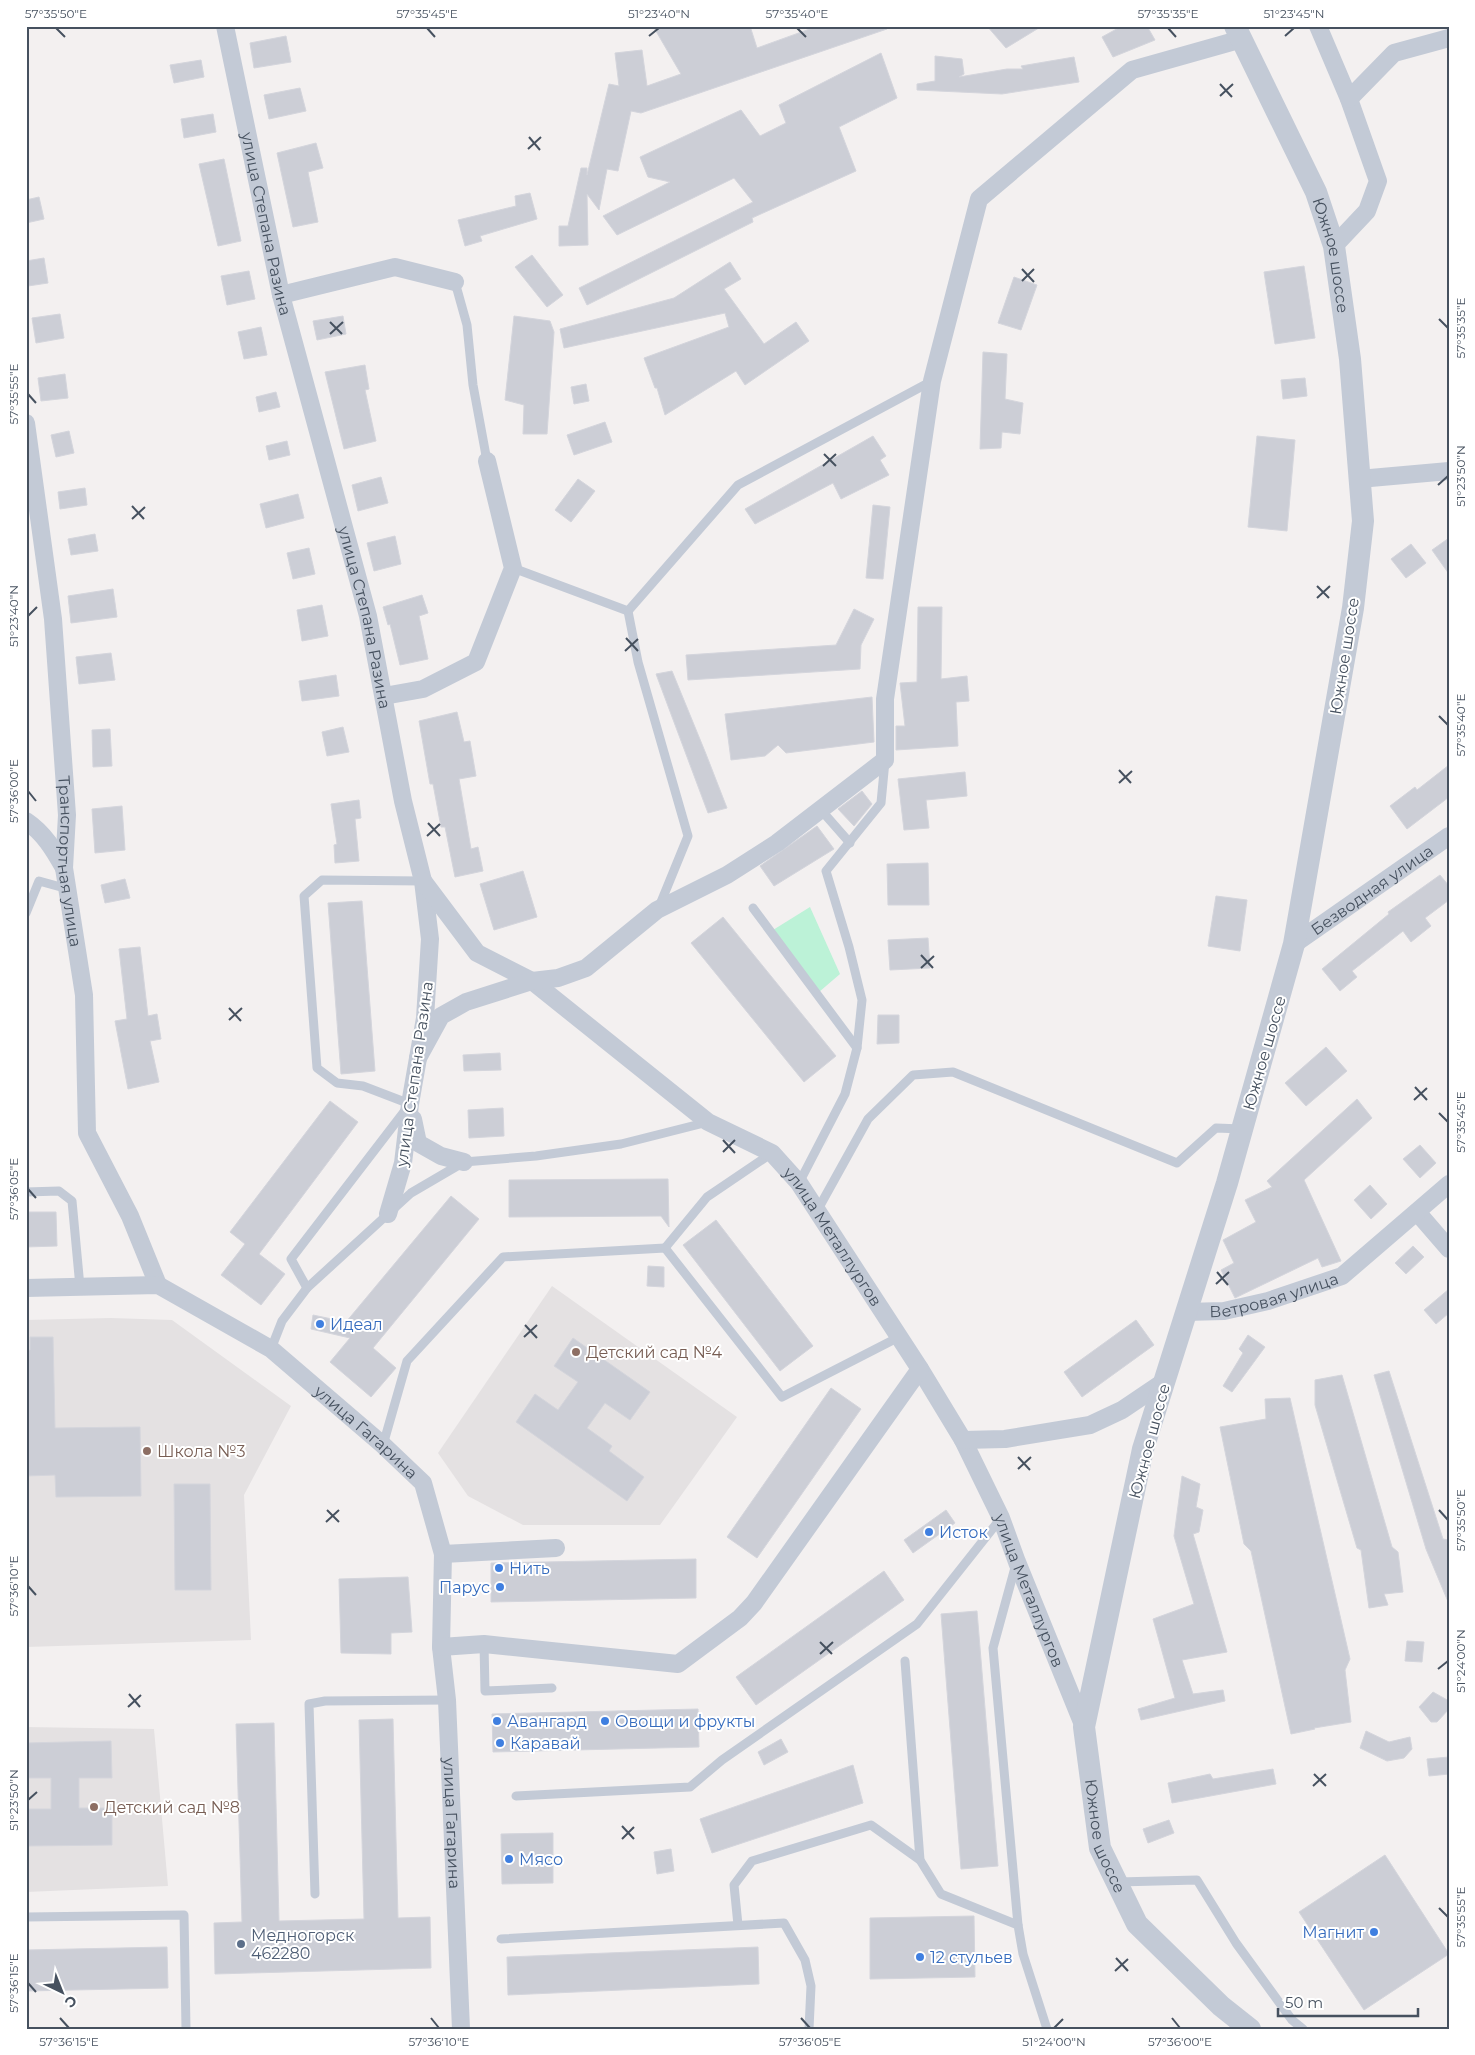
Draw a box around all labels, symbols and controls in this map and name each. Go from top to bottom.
text: 57°35'50"E [25,6,87,21]
text: 57°35'45"E [396,6,458,21]
text: 51°23'40"N [628,6,690,21]
text: 57°35'40"E [766,6,828,21]
text: 57°35'35"E [1138,6,1198,21]
text: 51°23'45"N [1264,6,1324,21]
street label: улица Степана Разина [237,129,295,318]
street label: Южное шоссе [1308,195,1352,314]
text: 57°35'35"E [1453,298,1468,358]
text: 57°35'55"E [6,364,21,424]
text: 51°23'50"N [1453,445,1468,507]
street label: улица Степана Разина [334,523,394,710]
text: 51°23'40"N [6,585,21,647]
street label: Южное шоссе [1326,596,1363,716]
text: 57°35'40"E [1453,694,1468,756]
text: 57°36'00"E [6,759,21,823]
street label: Транспортная улица [53,775,85,948]
street label: Безводная улица [1308,841,1437,939]
street label: улица Степана Разина [392,980,437,1169]
street label: Южное шоссе [1239,994,1290,1113]
text: 57°35'45"E [1453,1091,1468,1153]
text: 57°36'05"E [6,1158,21,1220]
street label: улица Металлургов [779,1163,886,1310]
street label: Ветровая улица [1209,1269,1341,1321]
place label: Идеал [330,1315,383,1334]
marker: Идеал [314,1318,326,1330]
place label: Детский сад №4 [586,1343,723,1362]
marker: Детский сад №4 [570,1346,582,1358]
street label: улица Гагарина [310,1381,421,1483]
street label: Южное шоссе [1125,1382,1174,1501]
place label: Школа №3 [157,1442,246,1461]
marker: Школа №3 [141,1445,153,1457]
text: 57°35'50"E [1453,1489,1468,1551]
street label: улица Металлургов [990,1510,1068,1670]
place label: Исток [939,1523,988,1542]
marker: Исток [923,1526,935,1538]
text: 57°36'10"E [6,1556,21,1616]
place label: Нить [509,1559,550,1578]
marker: Нить [493,1562,505,1574]
place label: Парус [439,1578,490,1597]
marker: Парус [494,1581,506,1593]
text: 51°24'00"N [1453,1629,1468,1693]
place label: Авангард [507,1712,587,1731]
place label: Овощи и фрукты [615,1712,755,1731]
marker: Авангард [491,1715,503,1727]
marker: Овощи и фрукты [599,1715,611,1727]
place label: Каравай [510,1734,581,1753]
marker: Каравай [494,1737,506,1749]
street label: улица Гагарина [439,1756,464,1889]
text: 51°23'50"N [6,1769,21,1831]
street label: Южное шоссе [1081,1778,1129,1896]
place label: Детский сад №8 [104,1798,240,1817]
marker: Детский сад №8 [88,1801,100,1813]
place label: Мясо [519,1850,563,1869]
marker: Мясо [503,1853,515,1865]
text: 57°35'55"E [1453,1887,1468,1947]
place label: Магнит [1302,1923,1364,1942]
place label: Медногорск 462280 [251,1926,355,1963]
marker: Магнит [1368,1926,1380,1938]
marker: Медногорск 462280 [235,1938,247,1950]
place label: 12 стульев [930,1948,1013,1967]
marker: 12 стульев [914,1951,926,1963]
text: 57°36'15"E [6,1953,21,2013]
north arrow [38,1968,88,2018]
scale bar [1278,1985,1418,2017]
text: С [61,1991,81,2012]
text: 50 m [1285,1993,1323,2012]
text: 57°36'15"E [39,2034,99,2049]
text: 57°36'10"E [409,2034,469,2049]
text: 57°36'05"E [779,2034,841,2049]
text: 51°24'00"N [1022,2034,1086,2049]
text: 57°36'00"E [1148,2034,1212,2049]

